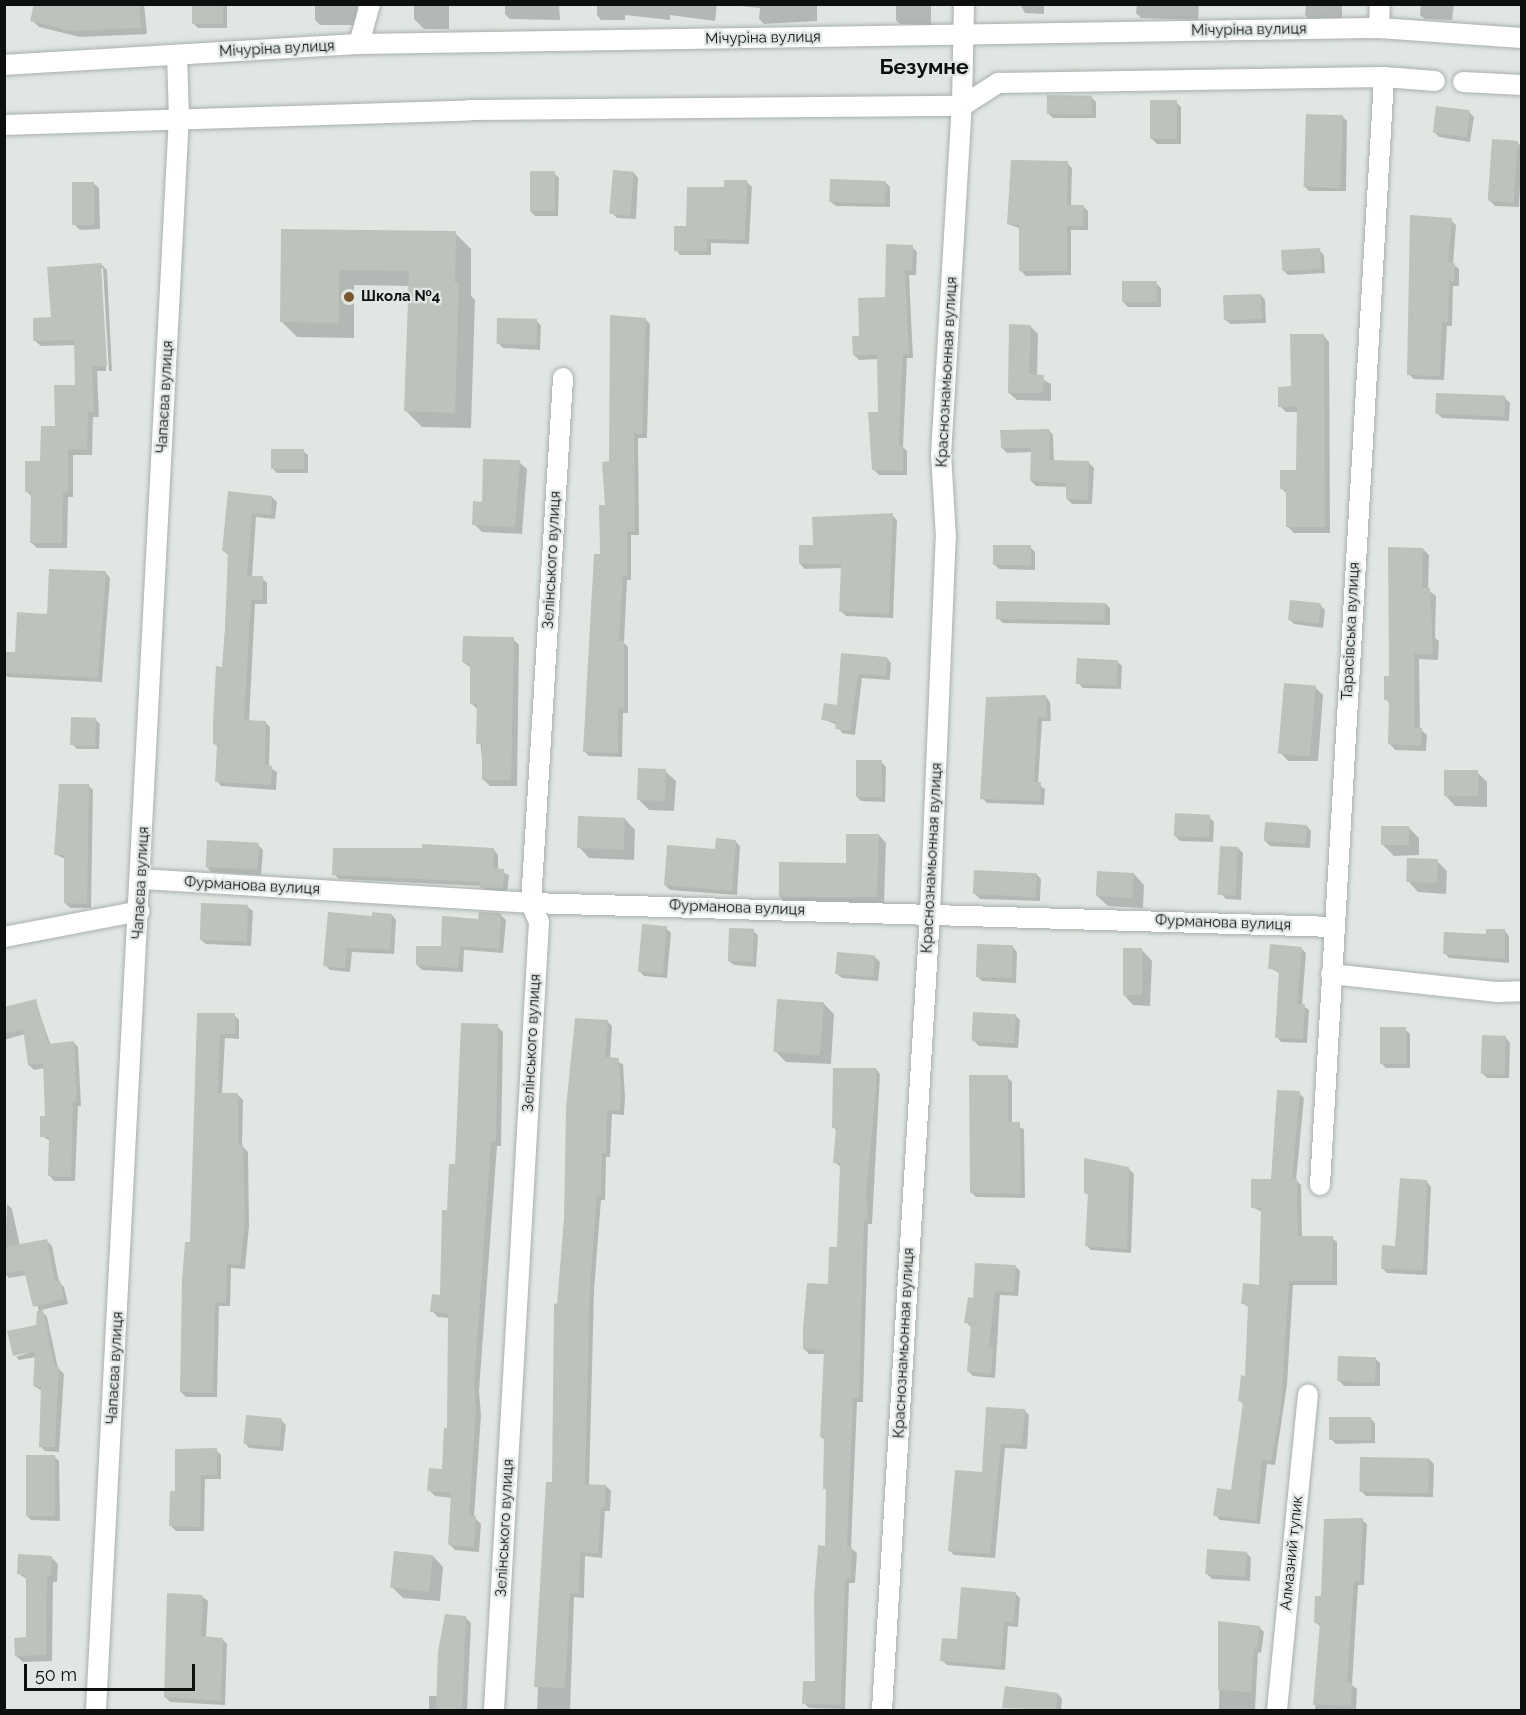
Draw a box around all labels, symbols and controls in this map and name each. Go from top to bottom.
street label: Мічуріна вулиця [1191,20,1307,40]
street label: Мічуріна вулиця [705,28,821,48]
street label: Мічуріна вулиця [219,37,335,61]
district label: Безумне [879,54,969,80]
street label: Краснознамьонная вулиця [933,276,961,468]
place label: Школа №4 [361,288,440,306]
marker: Школа №4 [342,290,356,304]
street label: Чапаєва вулиця [153,340,177,454]
street label: Зелінського вулиця [539,490,565,630]
street label: Тарасівська вулиця [1338,562,1364,700]
street label: Краснознамьонная вулиця [918,762,946,954]
street label: Чапаєва вулиця [129,826,153,940]
street label: Фурманова вулиця [184,873,320,899]
street label: Фурманова вулиця [669,897,805,919]
street label: Фурманова вулиця [1155,912,1291,934]
street label: Зелінського вулиця [519,973,545,1113]
street label: Краснознамьонная вулиця [890,1247,918,1439]
street label: Чапаєва вулиця [103,1311,127,1425]
street label: Зелінського вулиця [492,1458,518,1598]
street label: Алмазний тупик [1277,1495,1307,1611]
scale bar [27,1652,198,1690]
text: 50 m [35,1664,77,1685]

